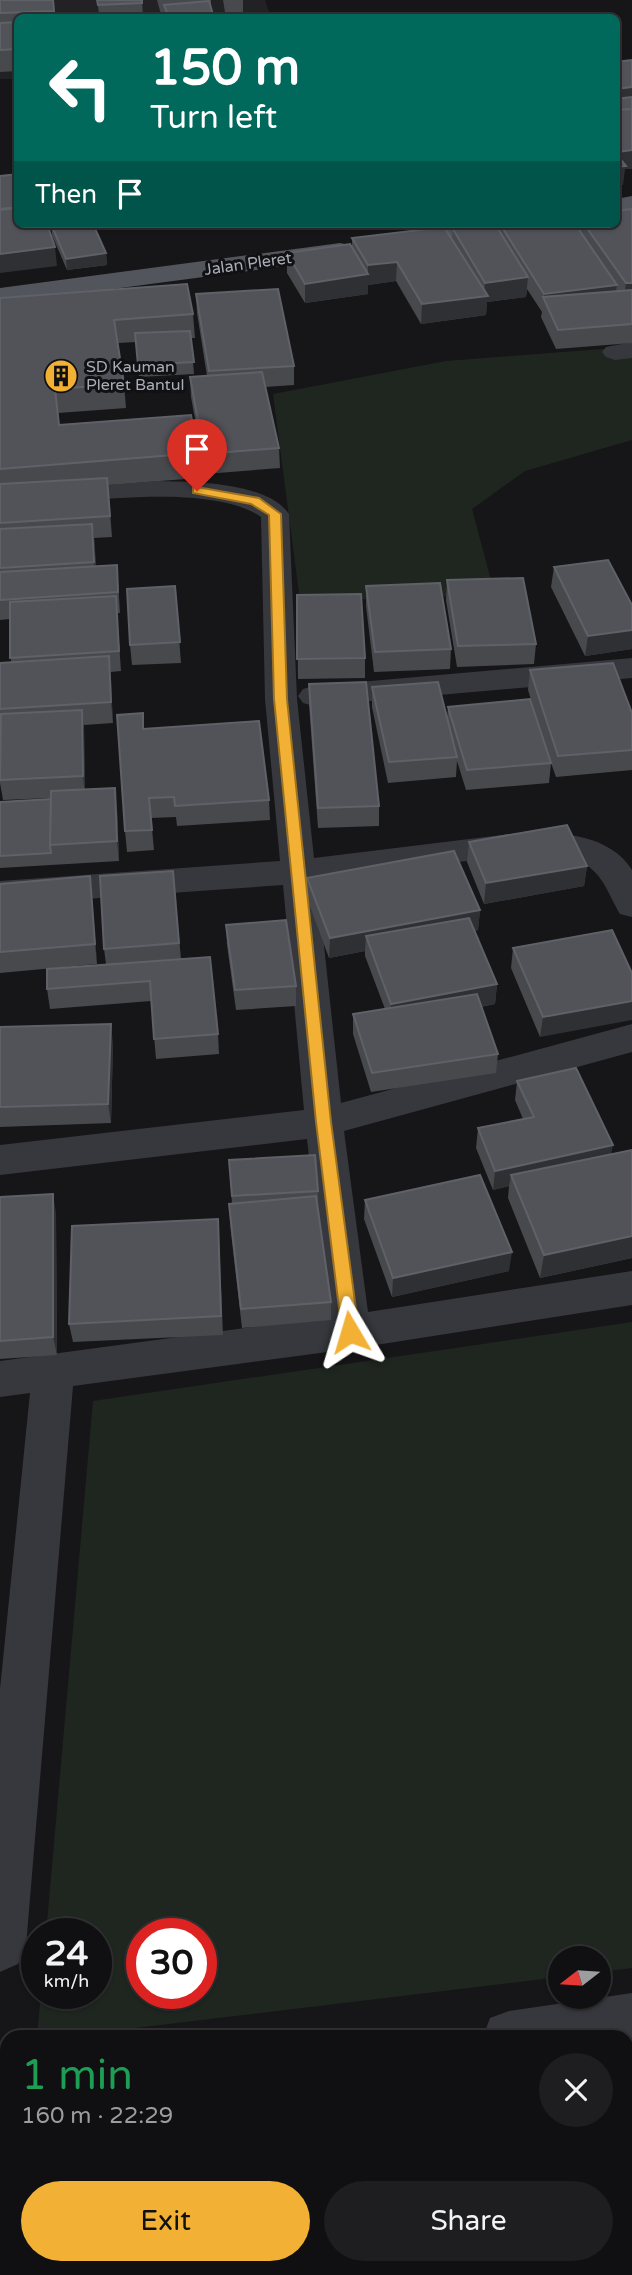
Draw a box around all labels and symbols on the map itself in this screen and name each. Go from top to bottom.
street label: Jalan Pleret [203,248,293,280]
building icon: SD Kauman Pleret Bantul [42,357,80,395]
place label: SD Kauman Pleret Bantul [86,357,184,395]
pin [167,419,227,491]
position arrow [313,1295,387,1369]
speed limit sign: 30 [126,1918,217,2009]
north arrow [548,1946,611,2009]

